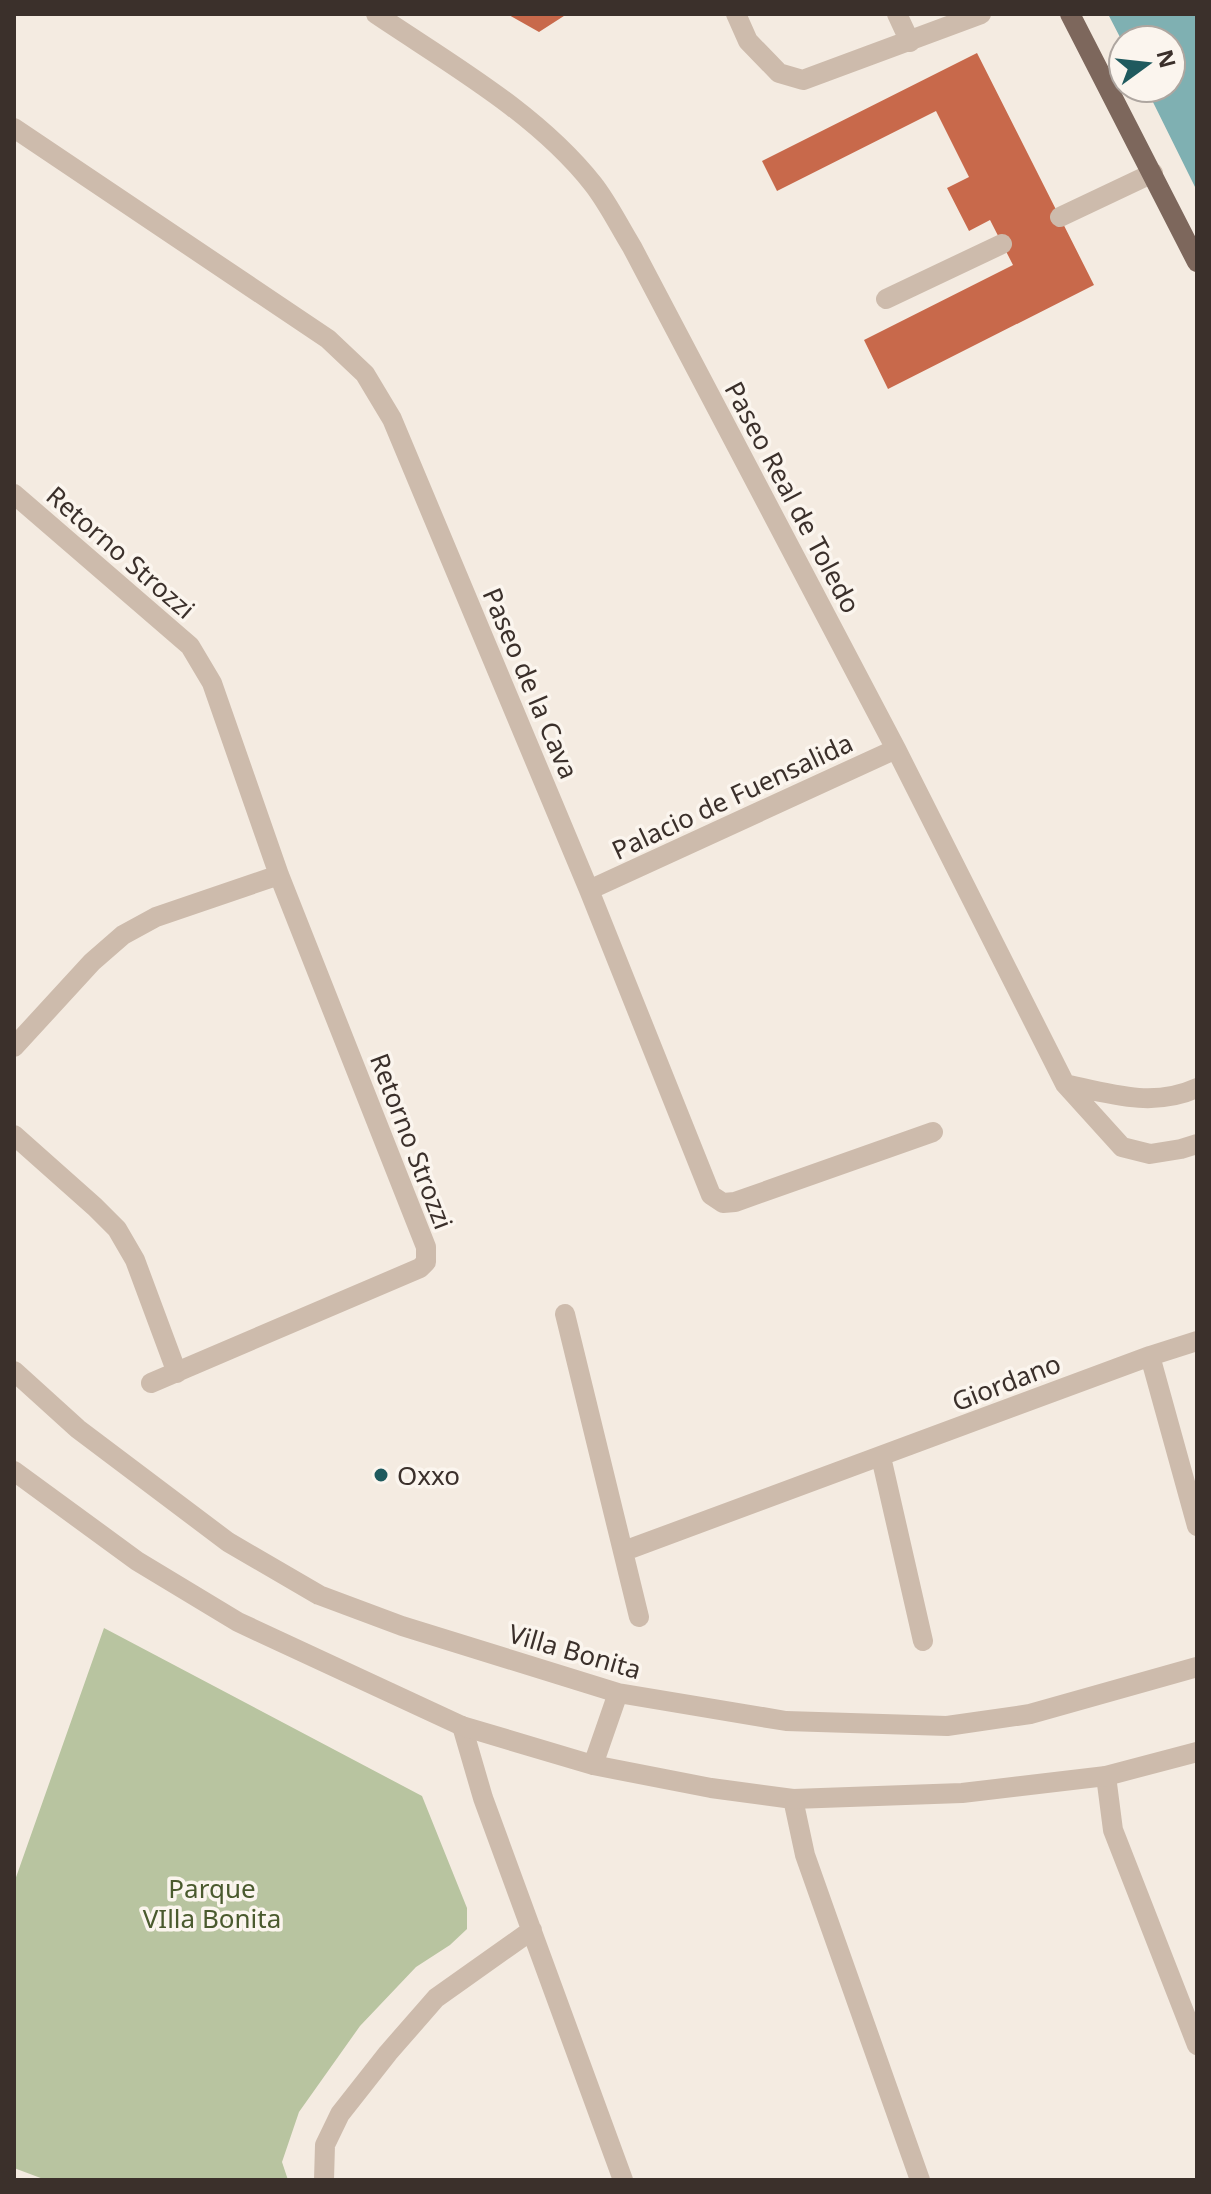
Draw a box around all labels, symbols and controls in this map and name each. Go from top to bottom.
north arrow [1107,24,1187,104]
text: N [1150,46,1184,71]
street label: Paseo Real de Toledo [717,375,869,619]
street label: Retorno Strozzi [39,477,203,627]
street label: Paseo de la Cava [475,582,587,784]
street label: Palacio de Fuensalida [606,724,858,868]
street label: Retorno Strozzi [362,1048,462,1234]
street label: Giordano [946,1345,1066,1419]
place label: Oxxo [397,1457,460,1493]
marker: Oxxo [372,1466,390,1484]
street label: Villa Bonita [504,1615,646,1687]
park label: Parque VIlla Bonita [143,1870,281,1936]

